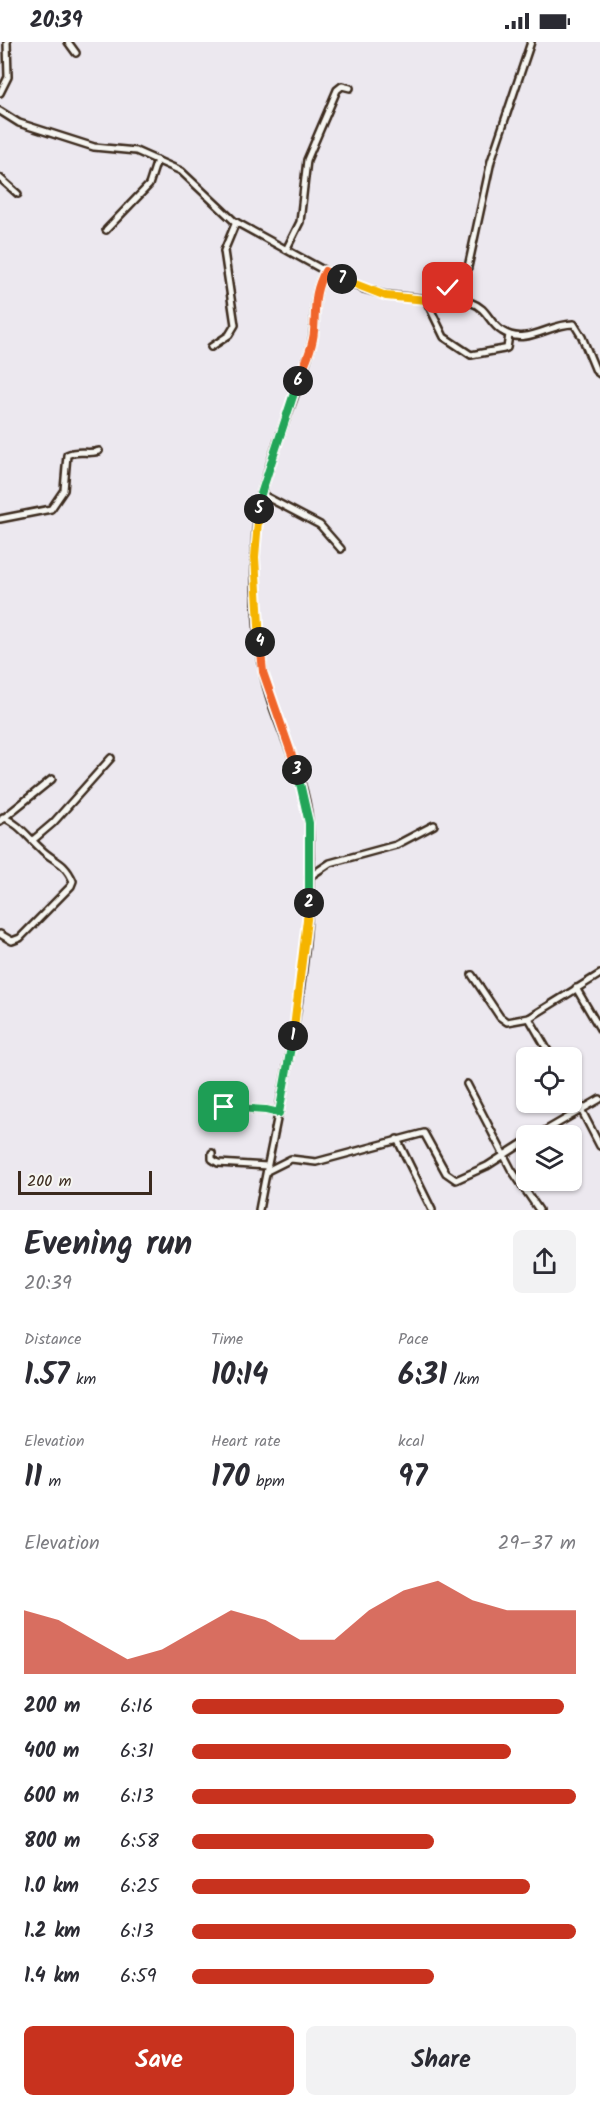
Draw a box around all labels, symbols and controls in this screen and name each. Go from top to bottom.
text: 20:39 [30,4,83,39]
pin [422,262,473,313]
pin: 7 [327,264,357,294]
text: 7 [338,266,346,291]
icon: check [431,271,464,304]
pin: 6 [283,366,313,396]
text: 6 [294,368,302,393]
pin: 5 [244,494,274,524]
text: 5 [255,496,263,521]
pin: 4 [245,627,275,657]
text: 4 [256,629,264,654]
pin: 3 [282,755,312,785]
text: 3 [293,757,301,782]
pin: 2 [294,888,324,918]
text: 2 [304,890,314,915]
pin: 1 [278,1021,308,1051]
text: 1 [291,1023,295,1048]
map controls [516,1047,582,1191]
button: locate [516,1047,582,1113]
pin [198,1081,249,1132]
icon: arrive [207,1090,240,1123]
button: layers [516,1125,582,1191]
scale bar [18,1168,152,1196]
text: 200 m [27,1169,71,1194]
text: Evening run [24,1219,192,1272]
button: share [513,1230,576,1293]
text: 20:39 [24,1268,72,1300]
text: Distance [24,1327,82,1352]
text: Time [211,1327,243,1352]
text: Pace [398,1327,429,1352]
text: 1.57 [24,1352,70,1400]
text: 10:14 [211,1352,268,1400]
text: 6:31 [398,1352,447,1400]
text: km [70,1367,96,1392]
text: /km [447,1367,479,1392]
text: Elevation [24,1429,85,1454]
text: Heart rate [211,1429,281,1454]
text: kcal [398,1429,424,1454]
text: 11 [24,1454,42,1502]
text: 170 [211,1454,250,1502]
text: 97 [398,1454,427,1502]
text: m [42,1469,61,1494]
text: bpm [250,1469,285,1494]
text: Elevation [24,1528,100,1560]
text: 29–37 m [498,1528,576,1560]
text: 200 m [24,1691,80,1723]
text: 6:16 [120,1691,153,1723]
text: 400 m [24,1736,80,1768]
text: 6:31 [120,1736,154,1768]
text: 600 m [24,1781,79,1813]
text: 6:13 [120,1781,154,1813]
text: 800 m [24,1826,80,1858]
text: 6:58 [120,1826,159,1858]
text: 1.0 km [24,1871,79,1903]
text: 6:25 [120,1871,158,1903]
text: 1.2 km [24,1916,80,1948]
text: 6:13 [120,1916,154,1948]
text: 1.4 km [24,1961,80,1993]
text: 6:59 [120,1961,157,1993]
button: Save [24,2026,294,2095]
button: Share [306,2026,576,2095]

